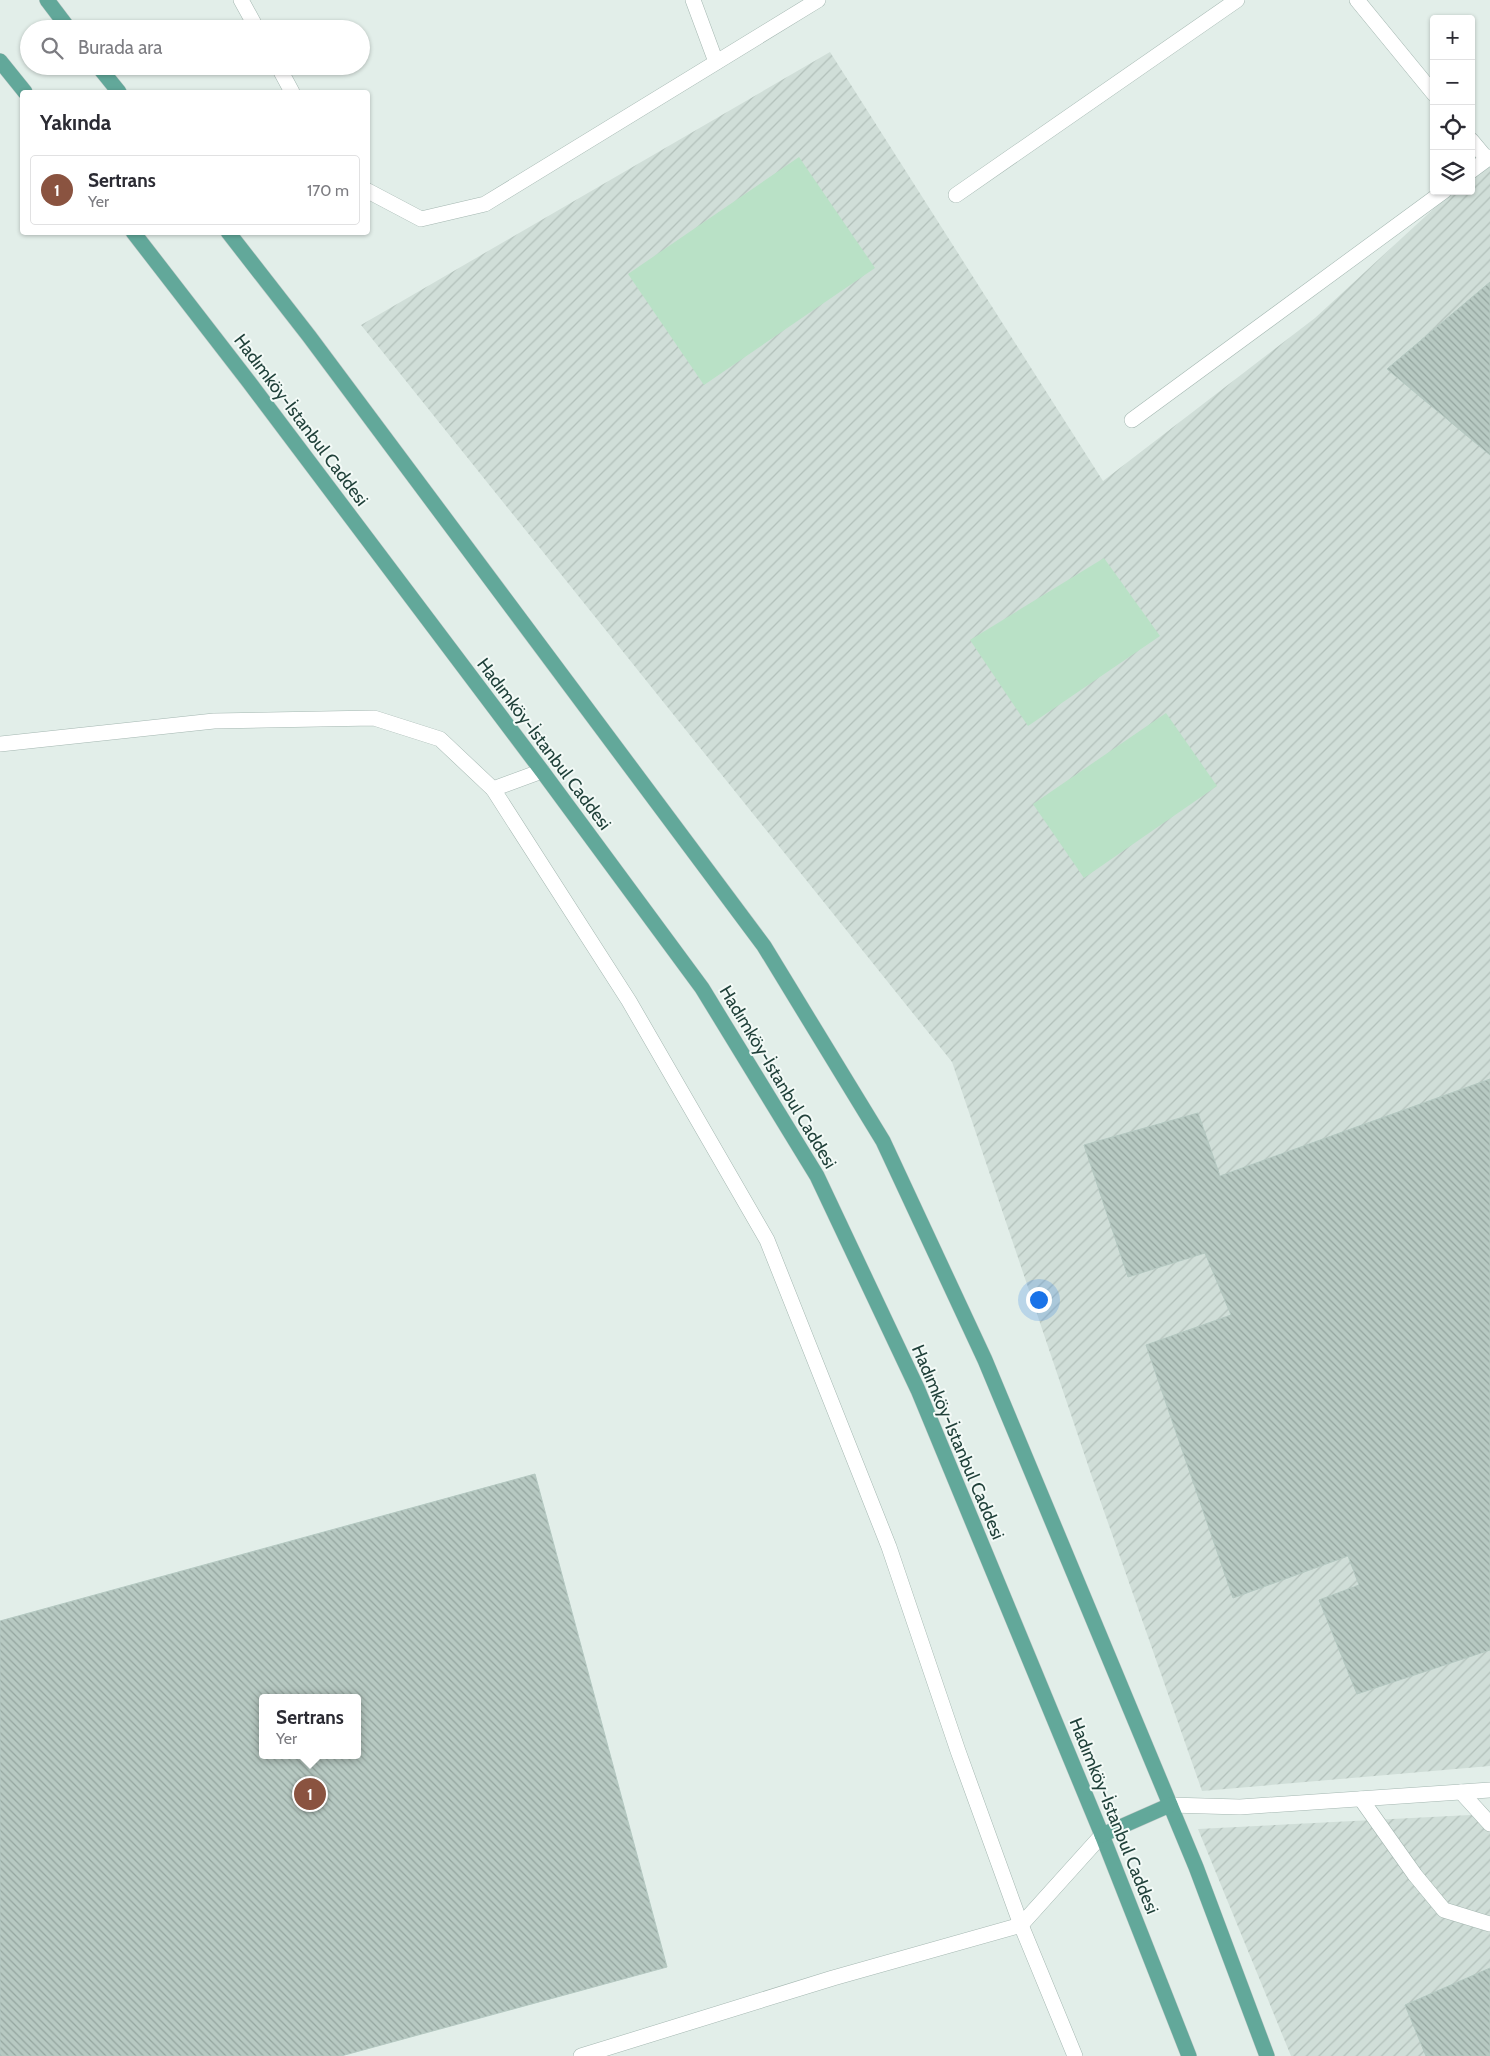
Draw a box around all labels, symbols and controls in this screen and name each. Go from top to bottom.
map controls [1430,15,1475,195]
button: + [1430,15,1475,60]
search box [20,20,370,75]
icon: search [38,34,66,62]
text: Burada ara [78,36,162,59]
button: − [1430,60,1475,105]
button: locate [1430,105,1475,150]
text: Yakında [40,110,111,135]
button: layers [1430,150,1475,195]
text: Sertrans [88,169,156,192]
text: 1 [54,181,60,200]
text: 170 m [307,181,349,200]
text: Yer [88,192,109,211]
street label: Hadımköy-İstanbul Caddesi [229,330,373,510]
street label: Hadımköy-İstanbul Caddesi [472,654,616,834]
street label: Hadımköy-İstanbul Caddesi [715,982,841,1172]
your location [1026,1287,1052,1313]
street label: Hadımköy-İstanbul Caddesi [907,1341,1009,1543]
popup [259,1694,361,1759]
text: Sertrans [276,1706,344,1729]
street label: Hadımköy-İstanbul Caddesi [1065,1715,1163,1917]
text: Yer [276,1729,297,1748]
pin: 1 [294,1775,326,1813]

